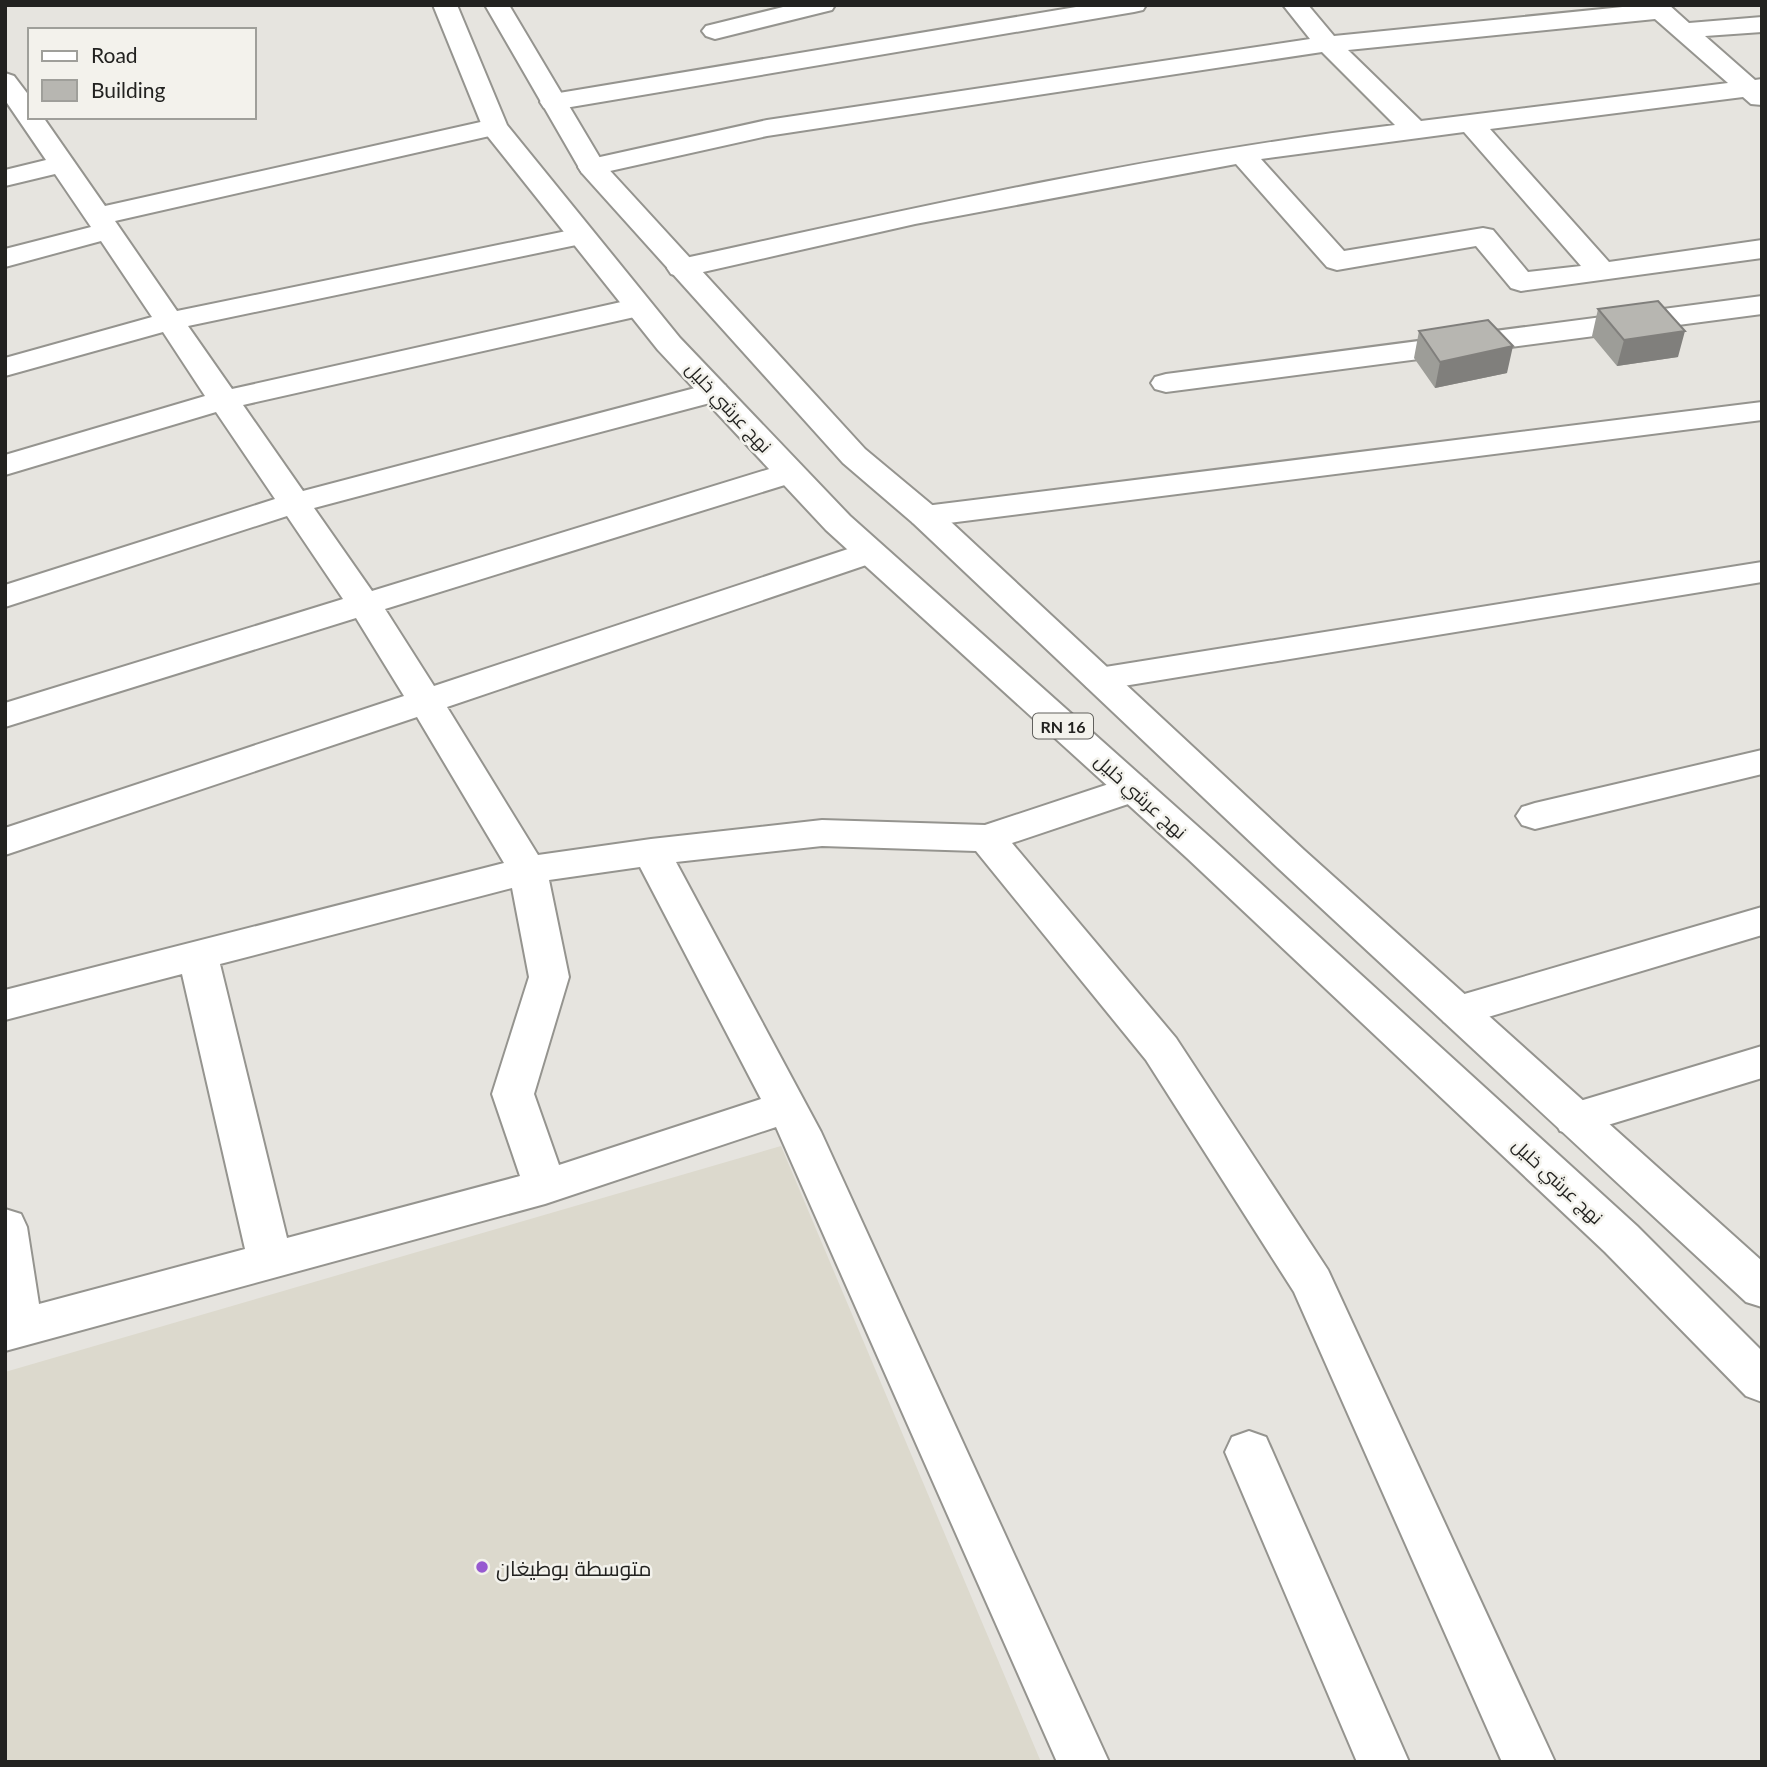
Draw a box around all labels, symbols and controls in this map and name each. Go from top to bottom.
legend [28,28,256,119]
text: Road [91,42,138,67]
text: Building [91,77,166,102]
street label: نهج عرشي خليل [679,357,777,459]
road number: RN 16 [1033,713,1093,738]
street label: نهج عرشي خليل [1089,749,1191,845]
street label: نهج عرشي خليل [1506,1133,1608,1231]
place label: متوسطة بوطيغان [496,1555,651,1582]
marker: متوسطة بوطيغان [474,1559,490,1575]

